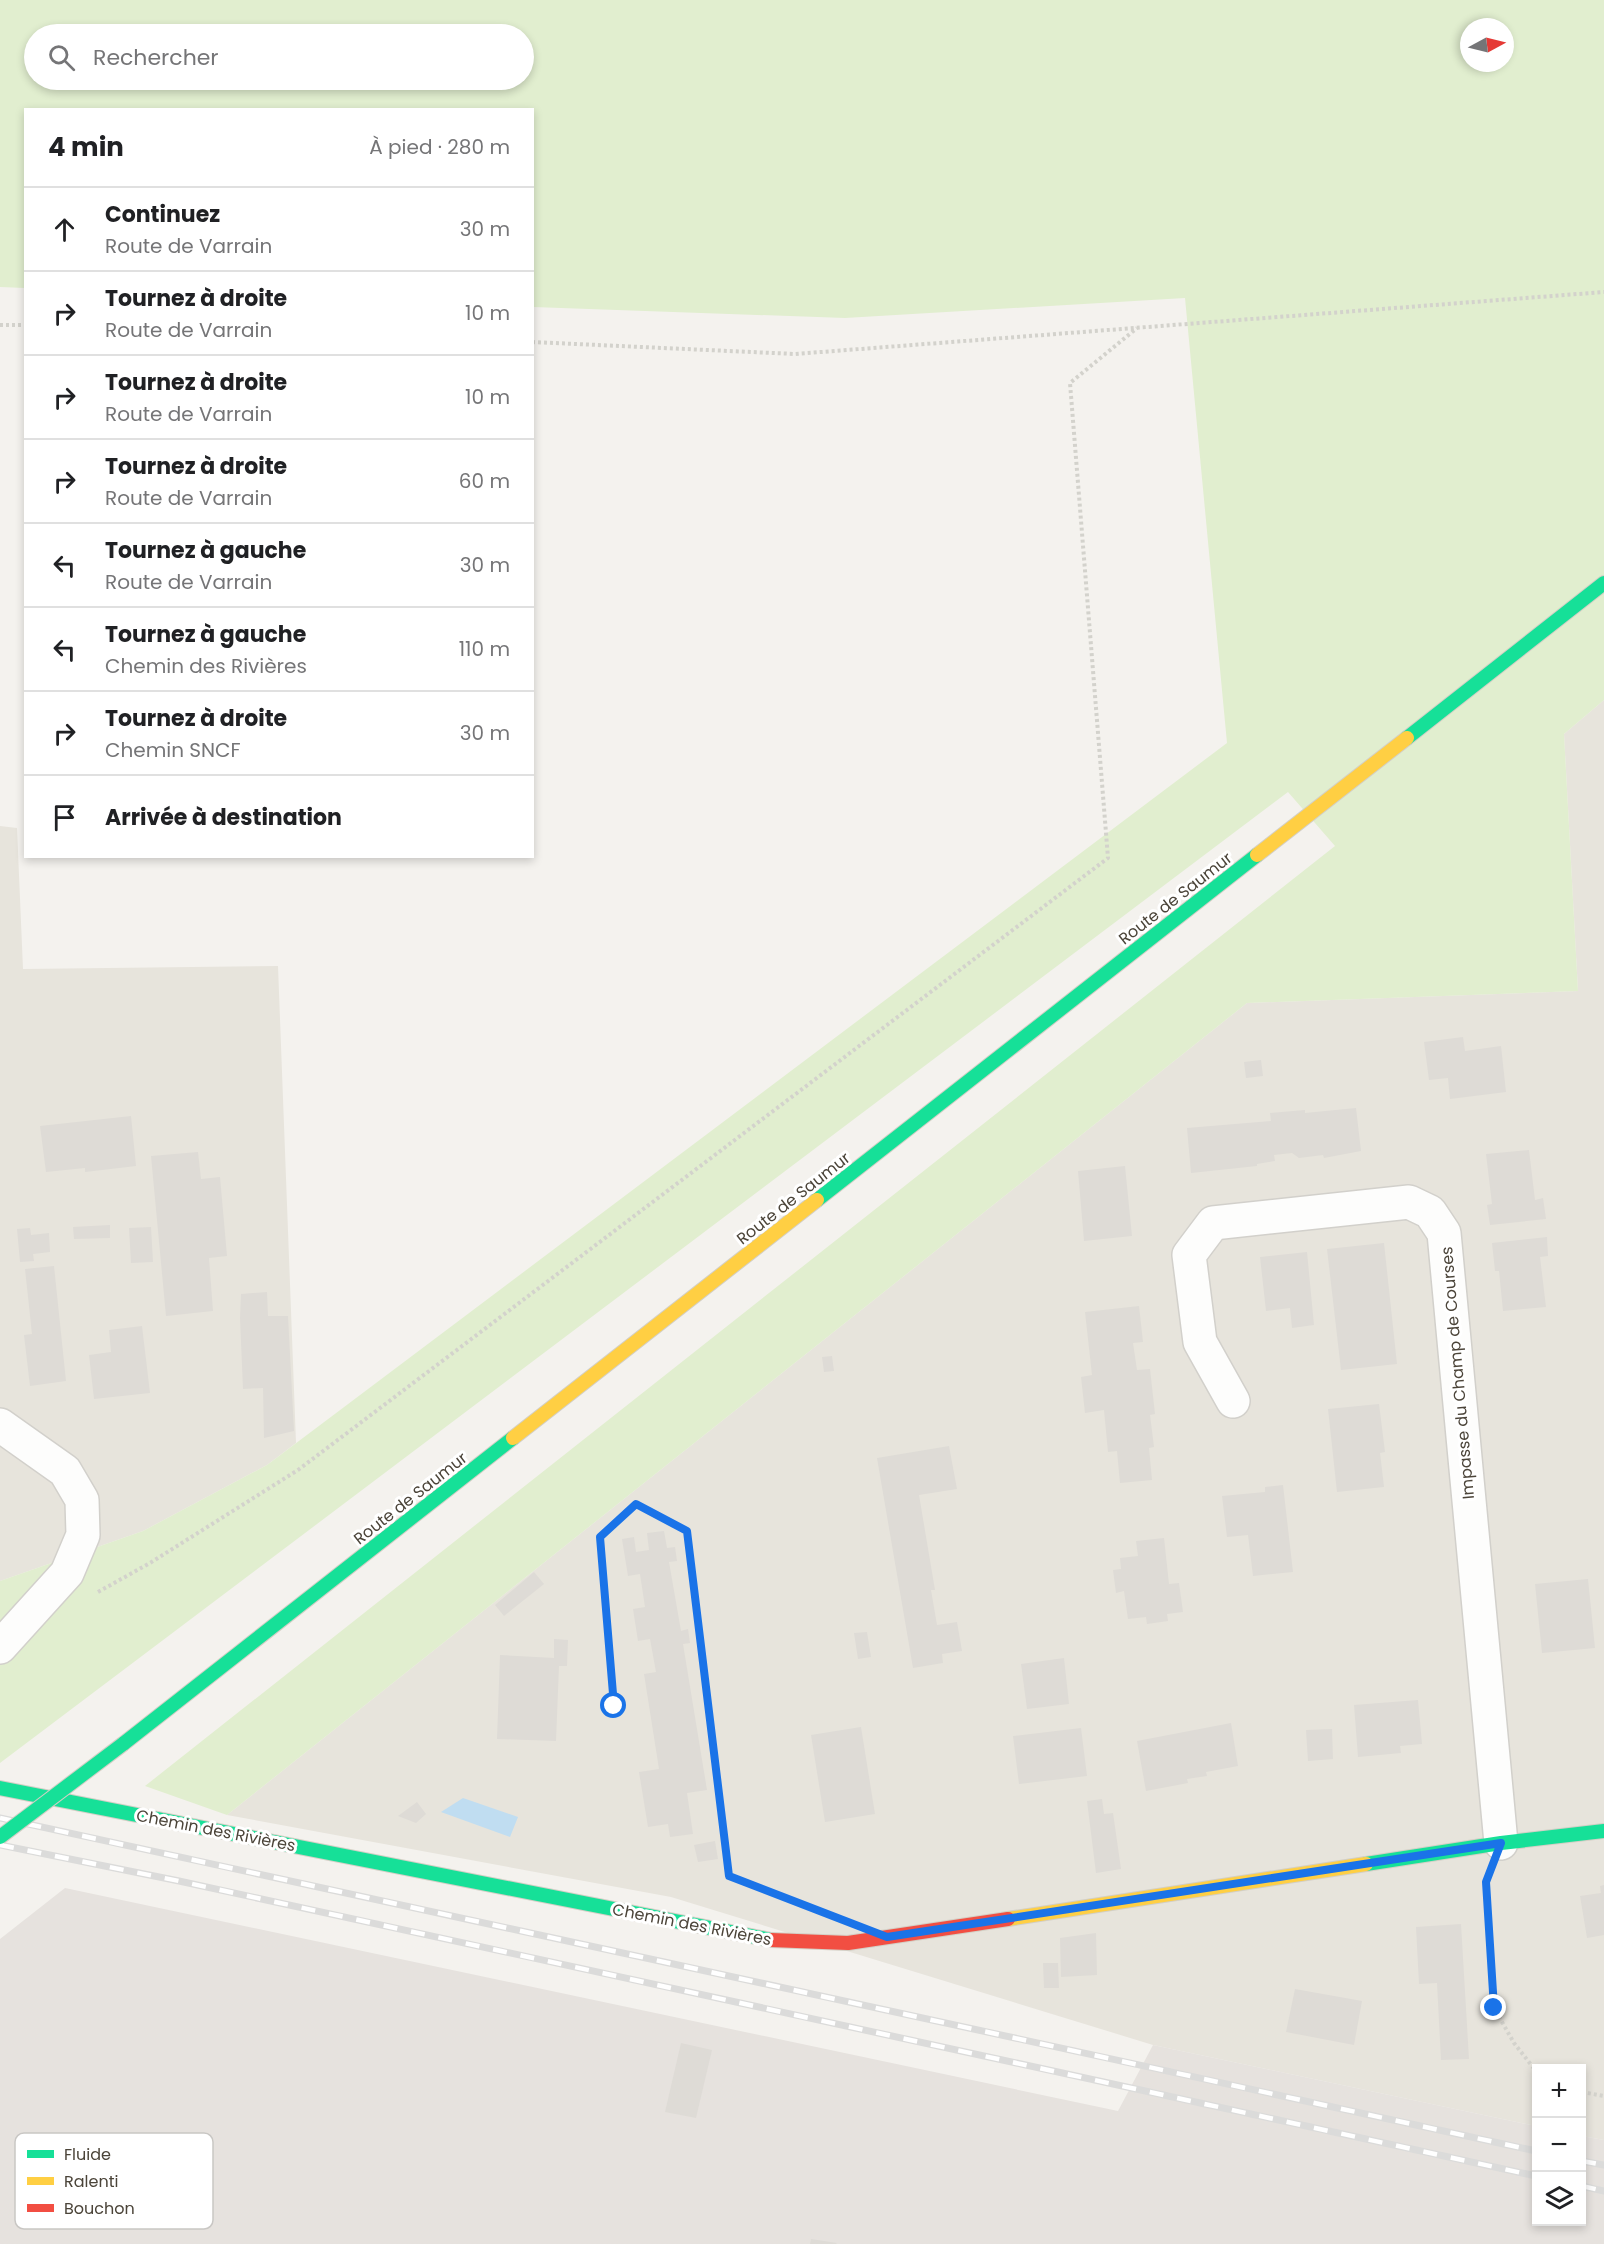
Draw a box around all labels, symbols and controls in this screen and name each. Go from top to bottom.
north arrow [1460,18,1514,72]
search box [24,24,534,90]
icon: search [45,41,78,74]
text: Rechercher [93,42,219,73]
text: 4 min [48,129,124,165]
text: À pied · 280 m [369,133,510,161]
text: Continuez [105,199,220,230]
icon: ahead [48,213,81,246]
text: 30 m [460,215,510,243]
text: Route de Varrain [105,232,272,260]
text: Tournez à droite [105,283,287,314]
icon: right [48,297,81,330]
text: 10 m [465,299,510,327]
text: Route de Varrain [105,316,272,344]
text: Tournez à droite [105,367,287,398]
icon: right [48,381,81,414]
text: 10 m [465,383,510,411]
text: Route de Varrain [105,400,272,428]
text: Tournez à droite [105,451,287,482]
icon: right [48,465,81,498]
text: 60 m [459,467,510,495]
text: Route de Varrain [105,484,272,512]
text: Tournez à gauche [105,535,306,566]
icon: left [48,549,81,582]
text: 30 m [460,551,510,579]
text: Route de Varrain [105,568,272,596]
text: Tournez à gauche [105,619,306,650]
icon: left [48,633,81,666]
text: 110 m [459,635,510,663]
text: Chemin des Rivières [105,652,307,680]
text: Tournez à droite [105,703,287,734]
icon: right [48,717,81,750]
text: 30 m [460,719,510,747]
text: Chemin SNCF [105,736,241,764]
icon: arrive [48,801,81,834]
text: Arrivée à destination [105,802,342,833]
street label: Route de Saumur [1114,847,1237,950]
street label: Route de Saumur [732,1147,855,1250]
street label: Impasse du Champ de Courses [1435,1246,1480,1500]
street label: Route de Saumur [349,1447,472,1550]
route start [600,1692,626,1718]
street label: Chemin des Rivières [134,1804,297,1857]
street label: Chemin des Rivières [610,1898,773,1951]
route end [1480,1994,1506,2020]
map controls [1532,2064,1586,2226]
button: + [1532,2064,1586,2118]
button: − [1532,2118,1586,2172]
legend [15,2133,213,2229]
text: Fluide [64,2143,111,2166]
text: Ralenti [64,2170,118,2193]
button: layers [1532,2172,1586,2226]
text: Bouchon [64,2197,135,2220]

